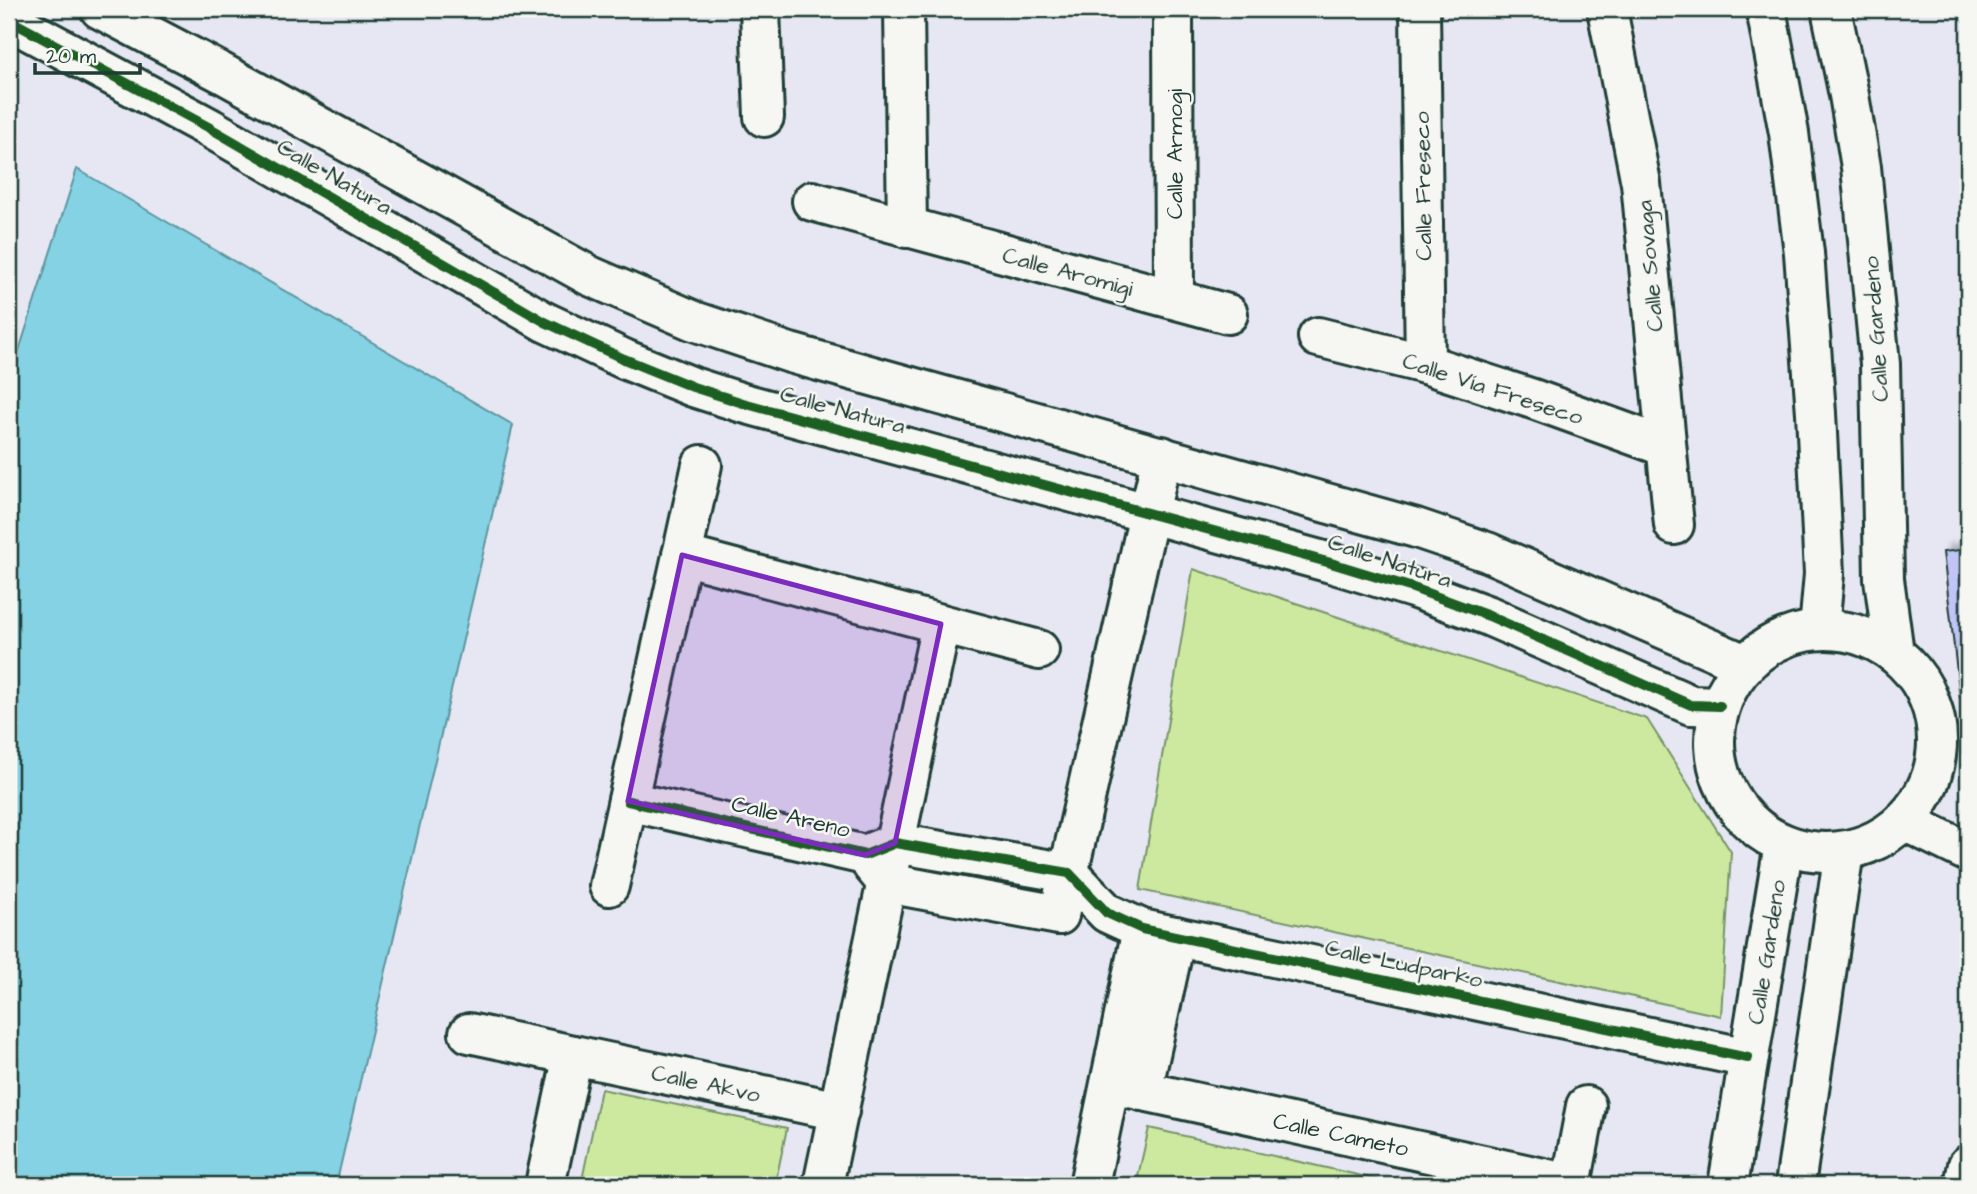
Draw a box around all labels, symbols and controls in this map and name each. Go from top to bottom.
scale bar [35,32,140,76]
text: 20 m [46,42,97,71]
street label: Calle Armogi [1159,88,1192,219]
street label: Calle Freseco [1406,111,1440,261]
street label: Calle Natura [271,131,398,223]
street label: Calle Sovaga [1628,198,1673,333]
street label: Calle Aromigi [999,239,1137,306]
street label: Calle Gardeno [1855,255,1897,403]
street label: Calle Vía Freseco [1398,345,1587,433]
street label: Calle Natura [777,378,909,442]
street label: Calle Natura [1324,526,1456,596]
street label: Calle Areno [728,788,853,846]
street label: Calle Gardeno [1740,878,1794,1027]
street label: Calle Ludparko [1322,932,1486,996]
street label: Calle Akvo [648,1057,763,1111]
street label: Calle Cameto [1270,1105,1411,1165]

